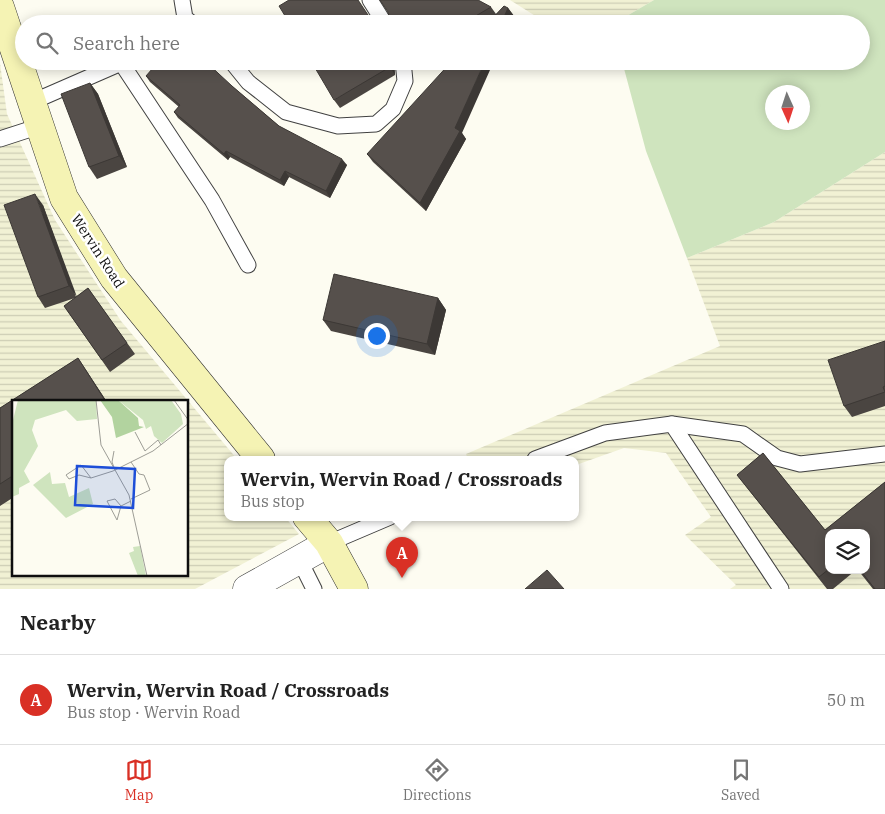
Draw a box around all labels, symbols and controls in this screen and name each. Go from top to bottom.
search box [15,15,870,70]
icon: search [33,29,61,57]
text: Search here [73,31,180,55]
north arrow [765,85,810,130]
street label: Wervin Road [67,211,129,292]
your location [364,323,390,349]
inset map [12,400,189,576]
popup [224,456,579,521]
text: Wervin, Wervin Road / Crossroads [240,467,563,491]
text: Bus stop [240,491,305,511]
map controls [825,529,870,574]
button: layers [825,529,870,574]
pin: A [386,537,418,578]
text: Nearby [20,608,96,636]
text: Wervin, Wervin Road / Crossroads [67,678,389,702]
text: A [30,690,42,710]
text: 50 m [827,690,865,710]
text: Bus stop · Wervin Road [67,702,240,722]
tab: Map [125,756,153,804]
tab: Directions [403,756,471,804]
tab: Saved [721,756,760,804]

